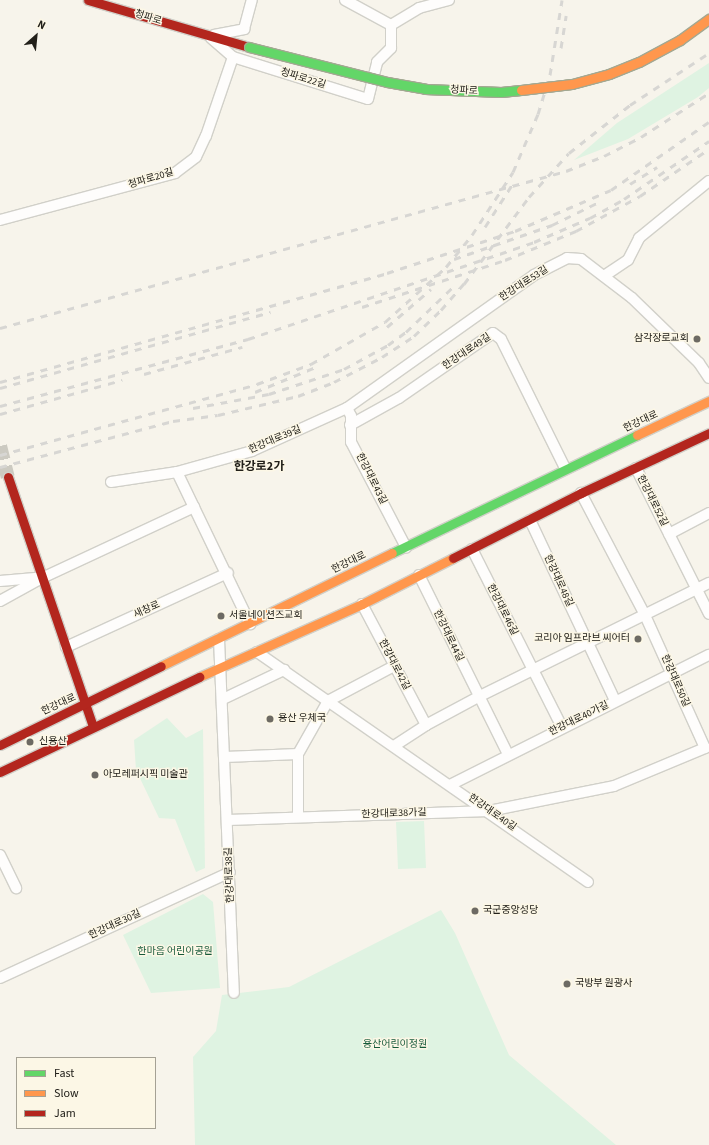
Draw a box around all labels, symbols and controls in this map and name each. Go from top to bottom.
street label: 청파로 [133,8,163,28]
north arrow [16,16,56,56]
text: N [35,17,48,33]
street label: 청파로22길 [279,66,327,92]
street label: 청파로 [450,84,478,98]
street label: 청파로20길 [127,166,175,192]
street label: 한강대로53길 [497,264,551,304]
street label: 한강대로49길 [440,331,494,373]
place label: 삼각장로교회 [634,333,689,345]
marker: 삼각장로교회 [692,334,702,344]
street label: 한강대로 [622,409,660,435]
street label: 한강대로39길 [247,424,303,456]
street label: 한강대로43길 [353,451,389,507]
district label: 한강로2가 [234,460,284,474]
street label: 한강대로52길 [634,473,670,529]
street label: 한강대로 [330,550,368,576]
street label: 한강대로48길 [541,553,575,609]
street label: 한강대로46길 [484,582,520,638]
street label: 새창로 [132,599,162,621]
street label: 한강대로44길 [430,608,466,664]
place label: 서울네이션즈교회 [229,610,303,622]
marker: 서울네이션즈교회 [216,611,226,621]
place label: 코리아 임프라브 씨어터 [534,633,630,645]
marker: 코리아 임프라브 씨어터 [633,634,643,644]
street label: 한강대로42길 [376,637,412,693]
street label: 한강대로50길 [658,653,692,709]
street label: 한강대로 [40,692,78,718]
street label: 한강대로40가길 [547,699,611,739]
place label: 용산 우체국 [278,713,326,725]
marker: 용산 우체국 [265,714,275,724]
marker: 신용산 [24,736,36,748]
place label: 신용산 [39,736,67,748]
place label: 아모레퍼시픽 미술관 [103,769,188,781]
marker: 아모레퍼시픽 미술관 [90,770,100,780]
street label: 한강대로40길 [466,792,518,834]
street label: 한강대로38가길 [361,807,427,821]
street label: 한강대로38길 [223,847,237,903]
place label: 국군중앙성당 [483,905,538,917]
marker: 국군중앙성당 [470,906,480,916]
street label: 한강대로30길 [87,908,143,942]
park label: 한마음 어린이공원 [137,946,213,958]
place label: 국방부 원광사 [575,978,632,990]
marker: 국방부 원광사 [562,979,572,989]
park label: 용산어린이정원 [363,1039,427,1051]
legend [16,1057,156,1129]
text: Fast [54,1065,74,1082]
text: Slow [54,1085,79,1102]
text: Jam [54,1105,76,1122]

